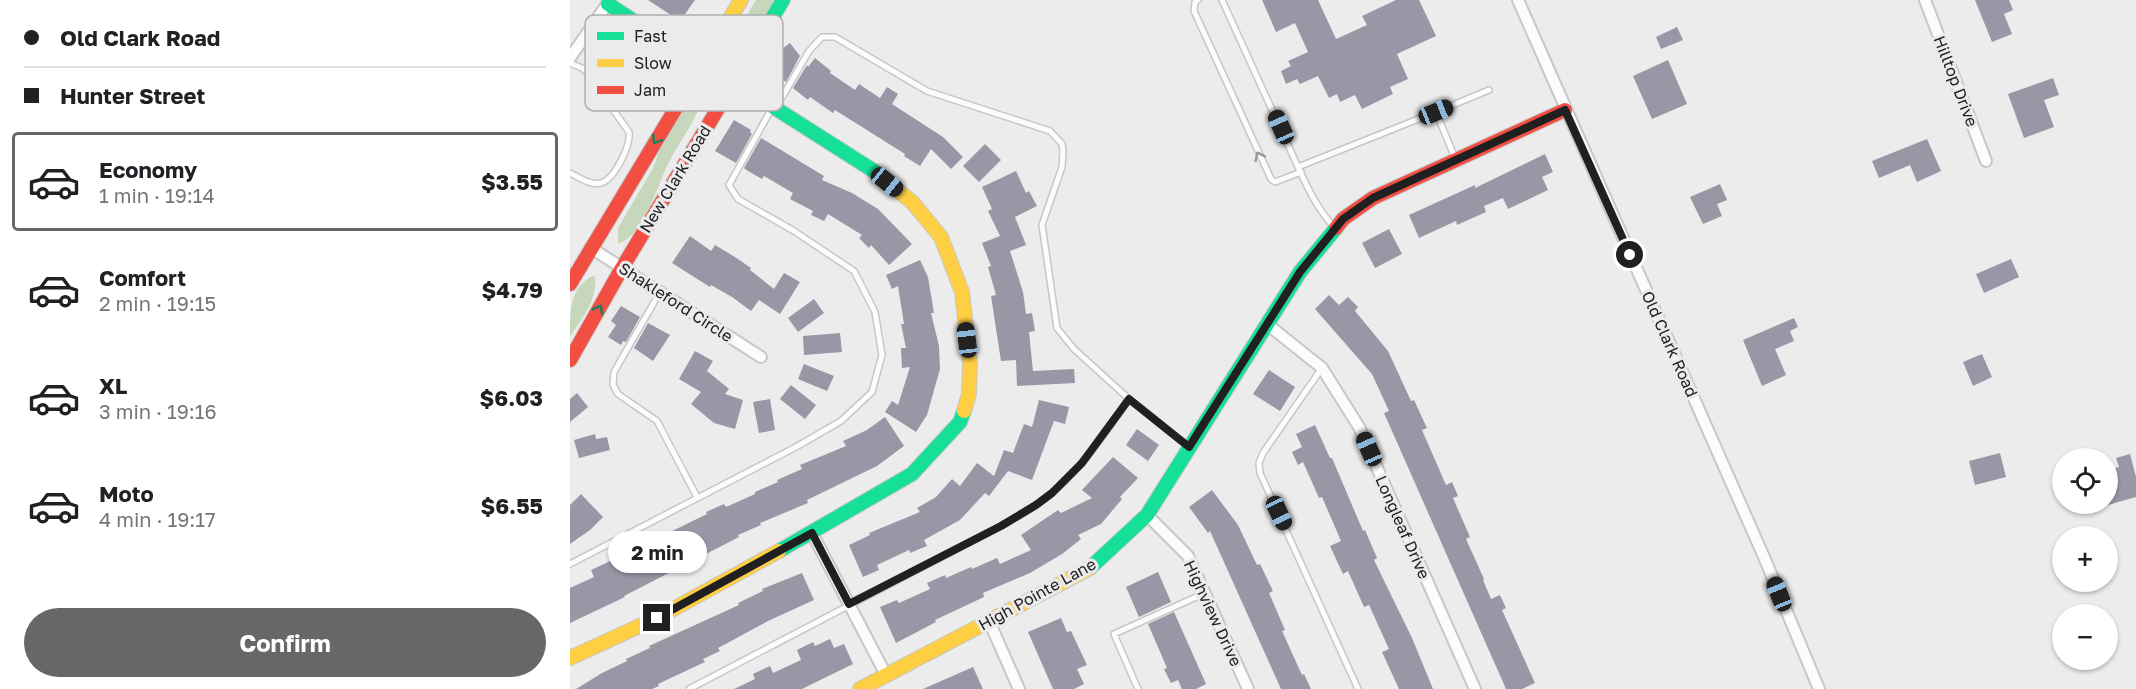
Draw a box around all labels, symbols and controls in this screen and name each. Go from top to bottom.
legend [585,15,783,111]
text: Old Clark Road [60,24,220,51]
text: Fast [634,26,667,46]
street label: Hilltop Drive [1929,33,1983,129]
text: Slow [634,53,672,73]
text: Jam [634,80,666,100]
text: Hunter Street [60,82,205,109]
car [1416,97,1456,127]
car [1265,107,1297,147]
street label: New Clark Road [635,122,715,236]
one-way arrow [652,134,664,144]
one-way arrow [1255,151,1267,162]
icon: car [27,155,81,209]
text: Economy [99,156,197,183]
car [867,164,907,200]
text: $3.55 [481,168,543,195]
text: 1 min · 19:14 [99,183,215,207]
route start [1616,241,1643,268]
street label: Shakleford Circle [615,258,737,346]
icon: car [27,263,81,317]
text: Comfort [99,264,186,291]
text: $4.79 [482,276,543,303]
street label: Old Clark Road [1638,288,1702,400]
text: 2 min · 19:15 [99,291,216,315]
one-way arrow [592,305,603,316]
car [956,321,978,359]
icon: car [27,371,81,425]
text: XL [99,372,127,399]
text: $6.03 [480,384,543,411]
text: 3 min · 19:16 [99,399,217,423]
car [1353,429,1385,469]
map controls [2052,448,2118,670]
button: locate [2052,448,2118,514]
street label: Longleaf Drive [1371,472,1435,582]
icon: car [27,479,81,533]
text: Moto [99,480,154,507]
text: $6.55 [480,492,543,519]
car [1263,493,1295,533]
text: 4 min · 19:17 [99,507,216,531]
button: + [2052,526,2118,592]
callout: 2 min [608,531,706,573]
text: 2 min [631,540,684,564]
street label: High Pointe Lane [975,553,1099,635]
street label: Highview Drive [1180,557,1246,669]
car [1764,574,1794,614]
route end [643,604,670,631]
button: − [2052,604,2118,670]
button: Confirm [24,608,546,677]

